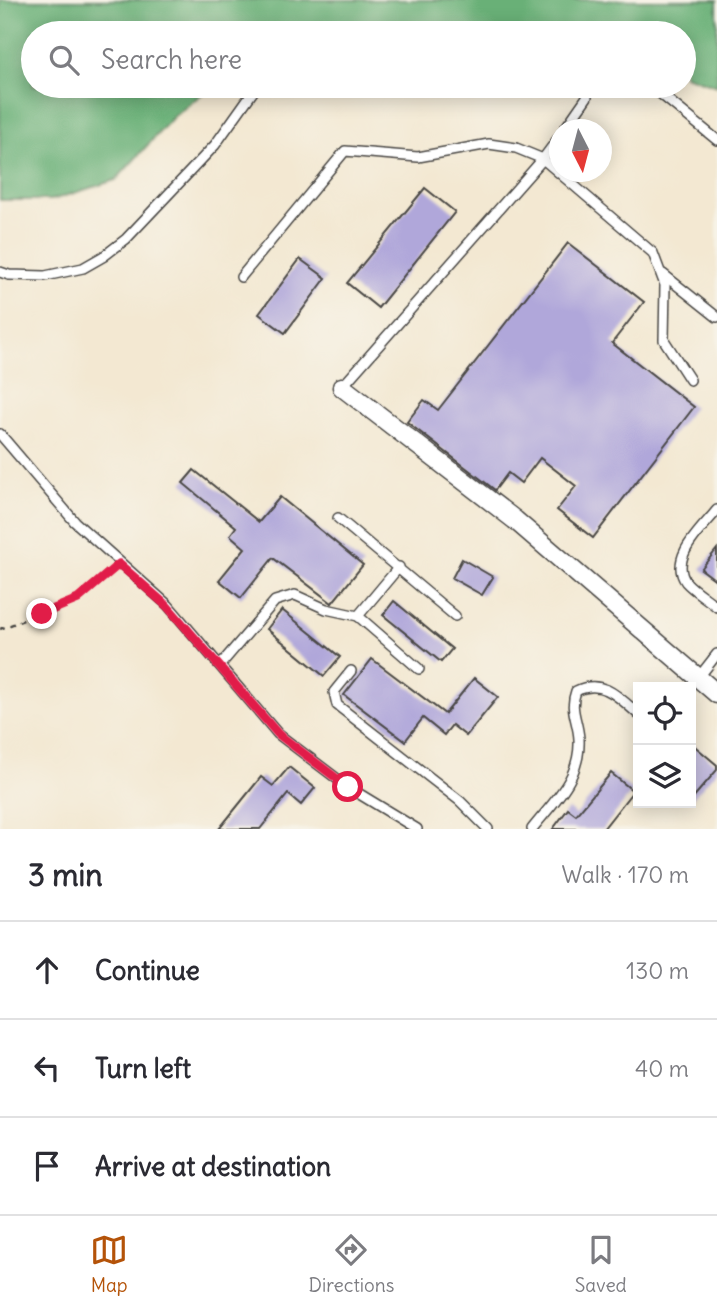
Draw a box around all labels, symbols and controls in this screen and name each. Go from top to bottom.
search box [21,21,696,98]
icon: search [45,41,83,79]
text: Search here [101,43,242,76]
north arrow [549,119,612,182]
route end [26,598,57,629]
map controls [633,682,696,808]
button: locate [633,682,696,745]
button: layers [633,745,696,808]
route start [332,771,363,802]
text: 3 min [28,856,103,894]
text: Walk · 170 m [562,860,689,889]
icon: ahead [28,951,66,989]
text: Continue [95,954,200,987]
text: 130 m [626,956,689,985]
icon: left [28,1049,66,1087]
text: Turn left [95,1052,191,1085]
text: 40 m [635,1054,689,1083]
icon: arrive [28,1147,66,1185]
text: Arrive at destination [95,1150,331,1183]
tab: Map [90,1231,128,1297]
tab: Directions [309,1231,394,1297]
tab: Saved [575,1231,627,1297]

